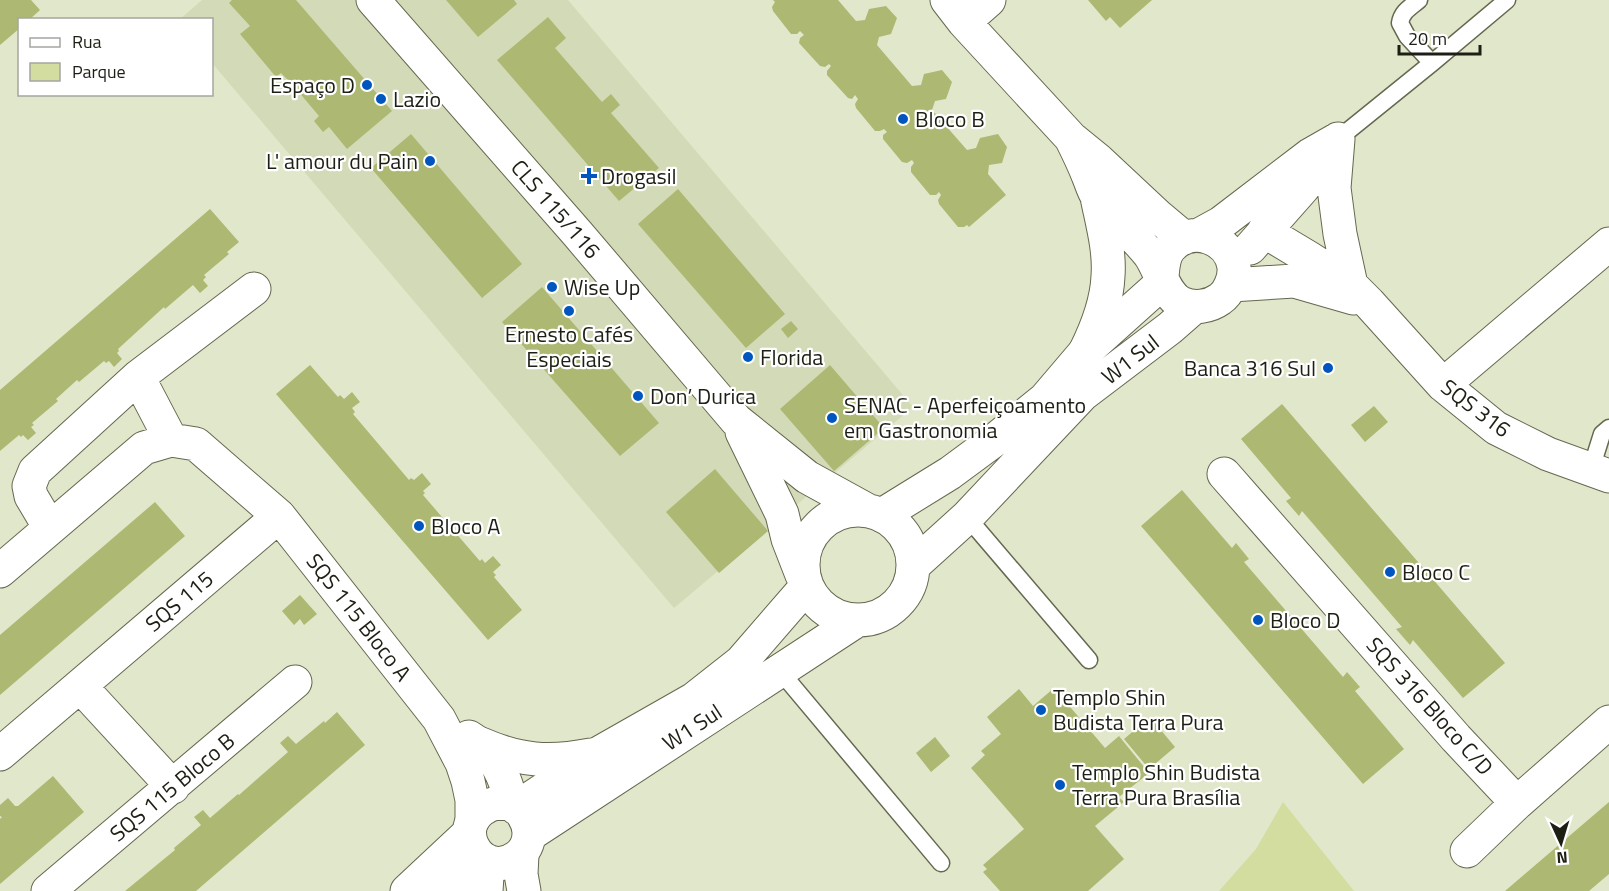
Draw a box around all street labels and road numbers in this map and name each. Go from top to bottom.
street label: CLS 115/116 [503,152,609,266]
street label: W1 Sul [1094,325,1166,393]
street label: SQS 316 [1434,370,1518,446]
street label: SQS 115 Bloco A [298,546,420,688]
street label: SQS 115 [137,562,221,640]
street label: SQS 316 Bloco C/D [1358,629,1502,783]
street label: W1 Sul [655,695,729,759]
street label: SQS 115 Bloco B [102,724,242,850]

